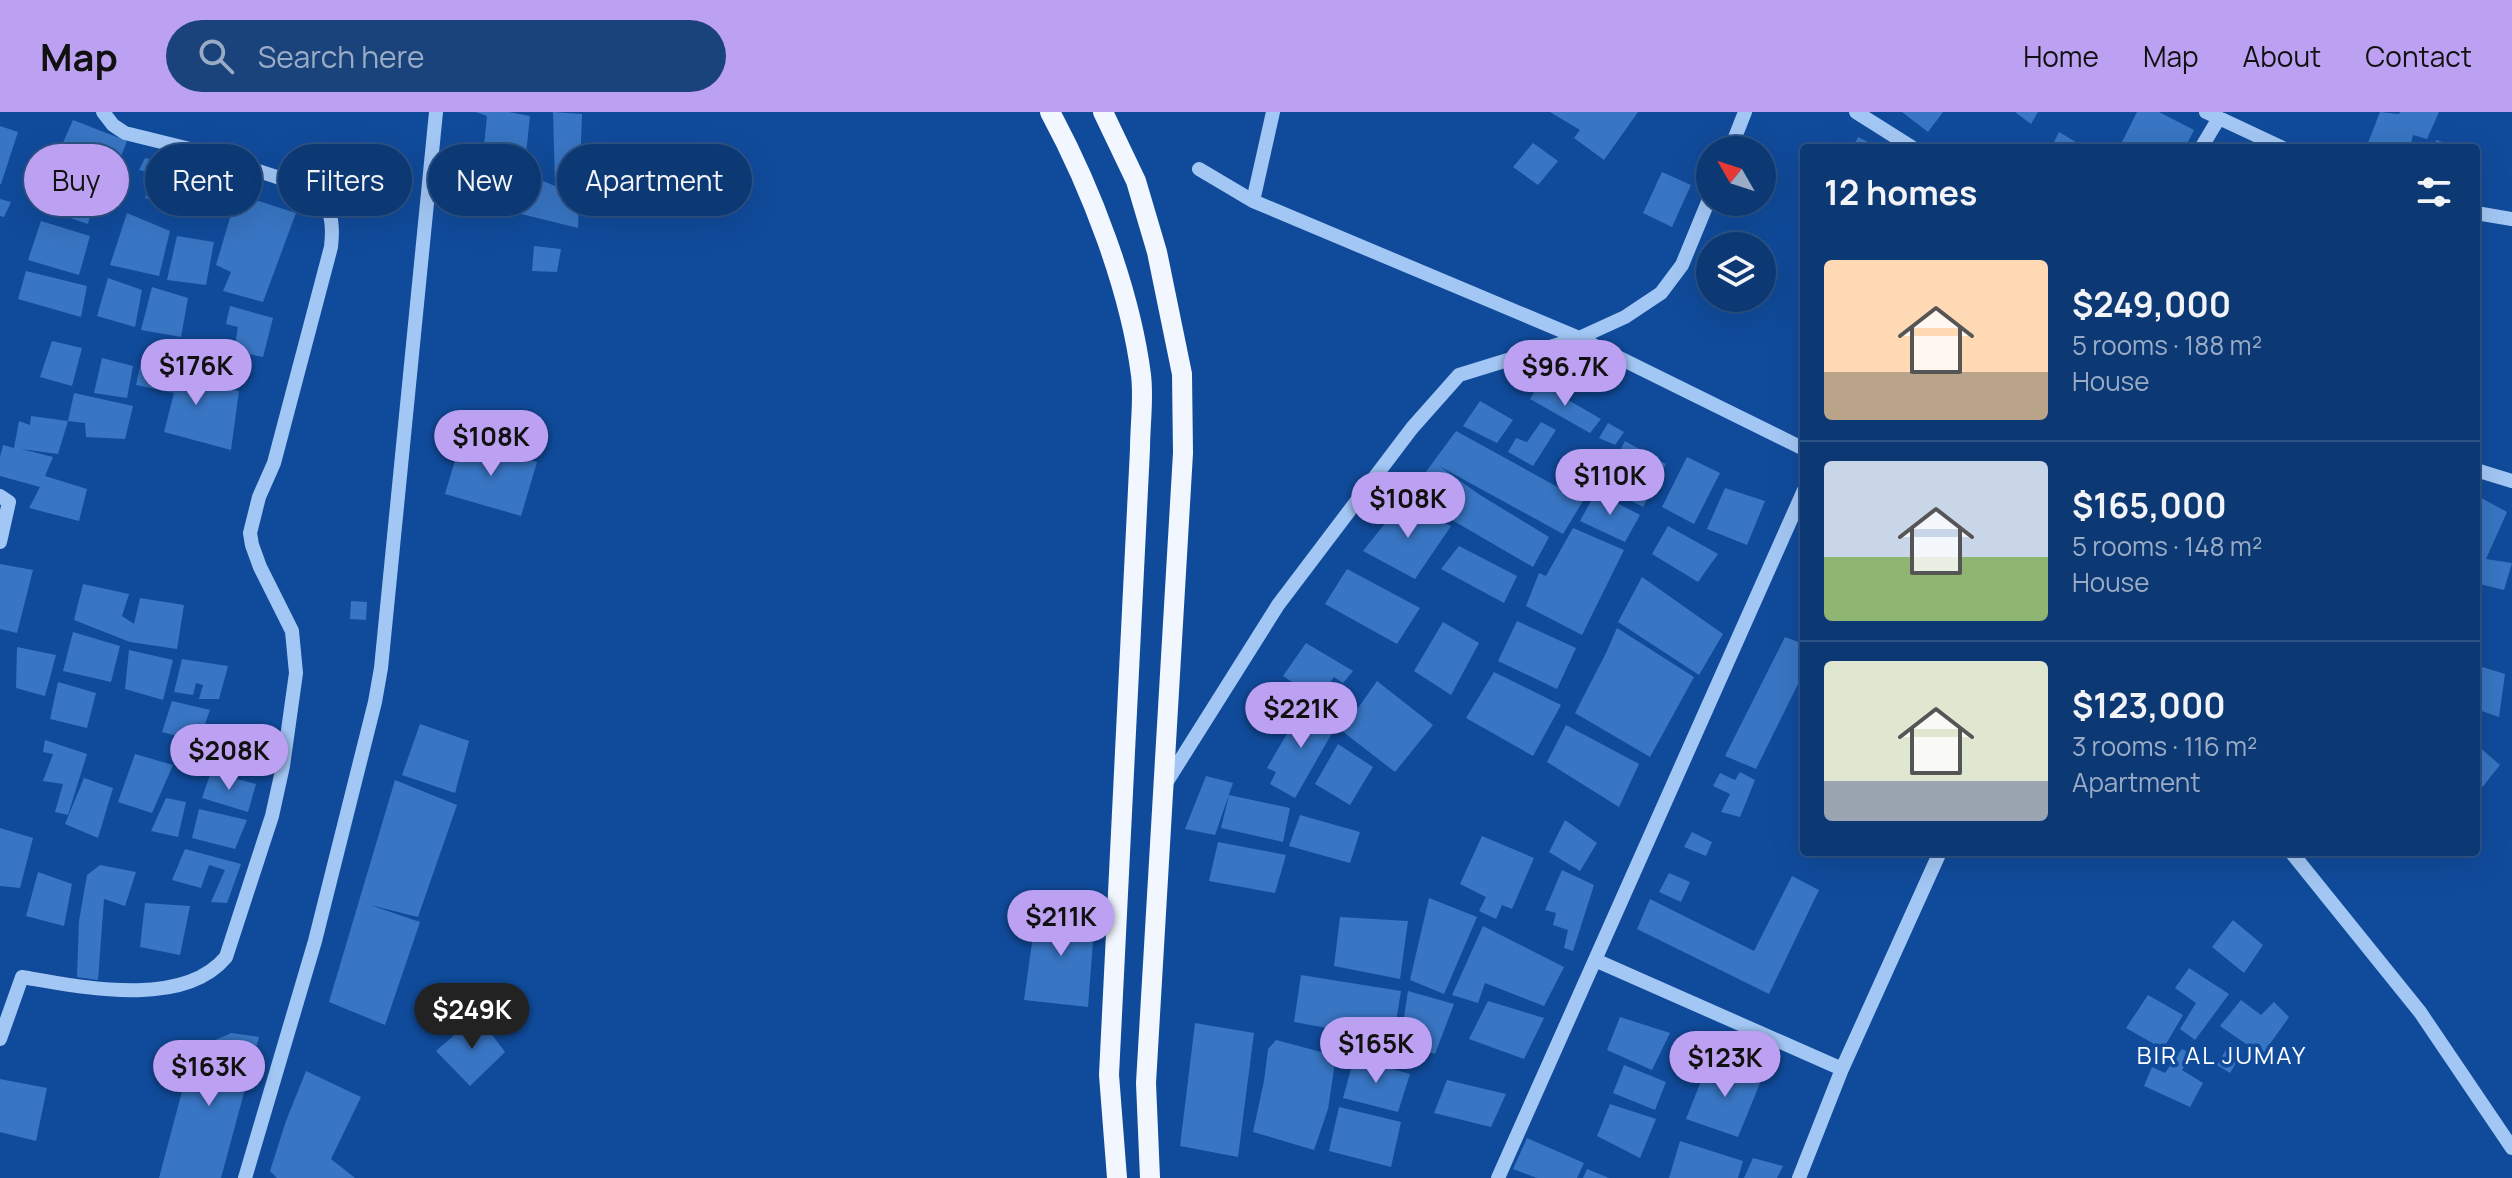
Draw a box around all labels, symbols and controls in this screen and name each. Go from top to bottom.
search box [166,20,726,92]
text: Map [40,30,118,82]
icon: search [194,34,238,78]
text: Search here [258,36,425,77]
text: Home [2023,37,2099,75]
text: Map [2143,37,2199,75]
text: About [2243,37,2321,75]
text: Contact [2365,37,2472,75]
north arrow [1696,136,1776,216]
map controls [1696,136,1776,312]
chip: Buy [24,144,129,216]
chip: Rent [145,144,262,216]
chip: Filters [278,144,412,216]
chip: New [428,144,541,216]
chip: Apartment [557,144,752,216]
text: 12 homes [1824,169,1977,215]
icon: filters [2412,170,2456,214]
button: layers [1696,232,1776,312]
text: $249,000 [2072,281,2231,327]
icon: home [1888,292,1984,388]
text: 5 rooms · 188 m² [2072,327,2262,363]
pin: $176K [140,339,252,407]
pin: $96.7K [1500,340,1630,408]
text: $176K [159,347,233,383]
text: $96.7K [1521,348,1609,384]
text: House [2072,363,2149,399]
pin: $108K [435,410,547,478]
text: $108K [452,418,530,454]
pin: $110K [1554,449,1666,517]
text: $110K [1573,457,1647,493]
pin: $108K [1352,472,1464,540]
text: $108K [1369,480,1447,516]
text: $165,000 [2072,482,2227,528]
icon: home [1888,493,1984,589]
text: 5 rooms · 148 m² [2072,528,2262,564]
text: House [2072,564,2149,600]
pin: $221K [1245,682,1357,750]
text: $123,000 [2072,682,2226,728]
text: $221K [1263,690,1339,726]
icon: home [1888,693,1984,789]
pin: $208K [173,724,285,792]
text: 3 rooms · 116 m² [2072,728,2258,764]
text: $208K [188,732,270,768]
text: Apartment [2072,764,2201,800]
pin: $211K [1005,890,1117,958]
text: $211K [1025,898,1097,934]
pin: $249K [416,983,528,1051]
text: $249K [432,991,512,1027]
pin: $165K [1320,1017,1432,1085]
text: $165K [1338,1025,1414,1061]
pin: $123K [1669,1031,1781,1099]
district label: BIR AL JUMAY [2137,1038,2307,1071]
text: $123K [1687,1039,1763,1075]
pin: $163K [153,1040,265,1108]
text: $163K [171,1048,247,1084]

